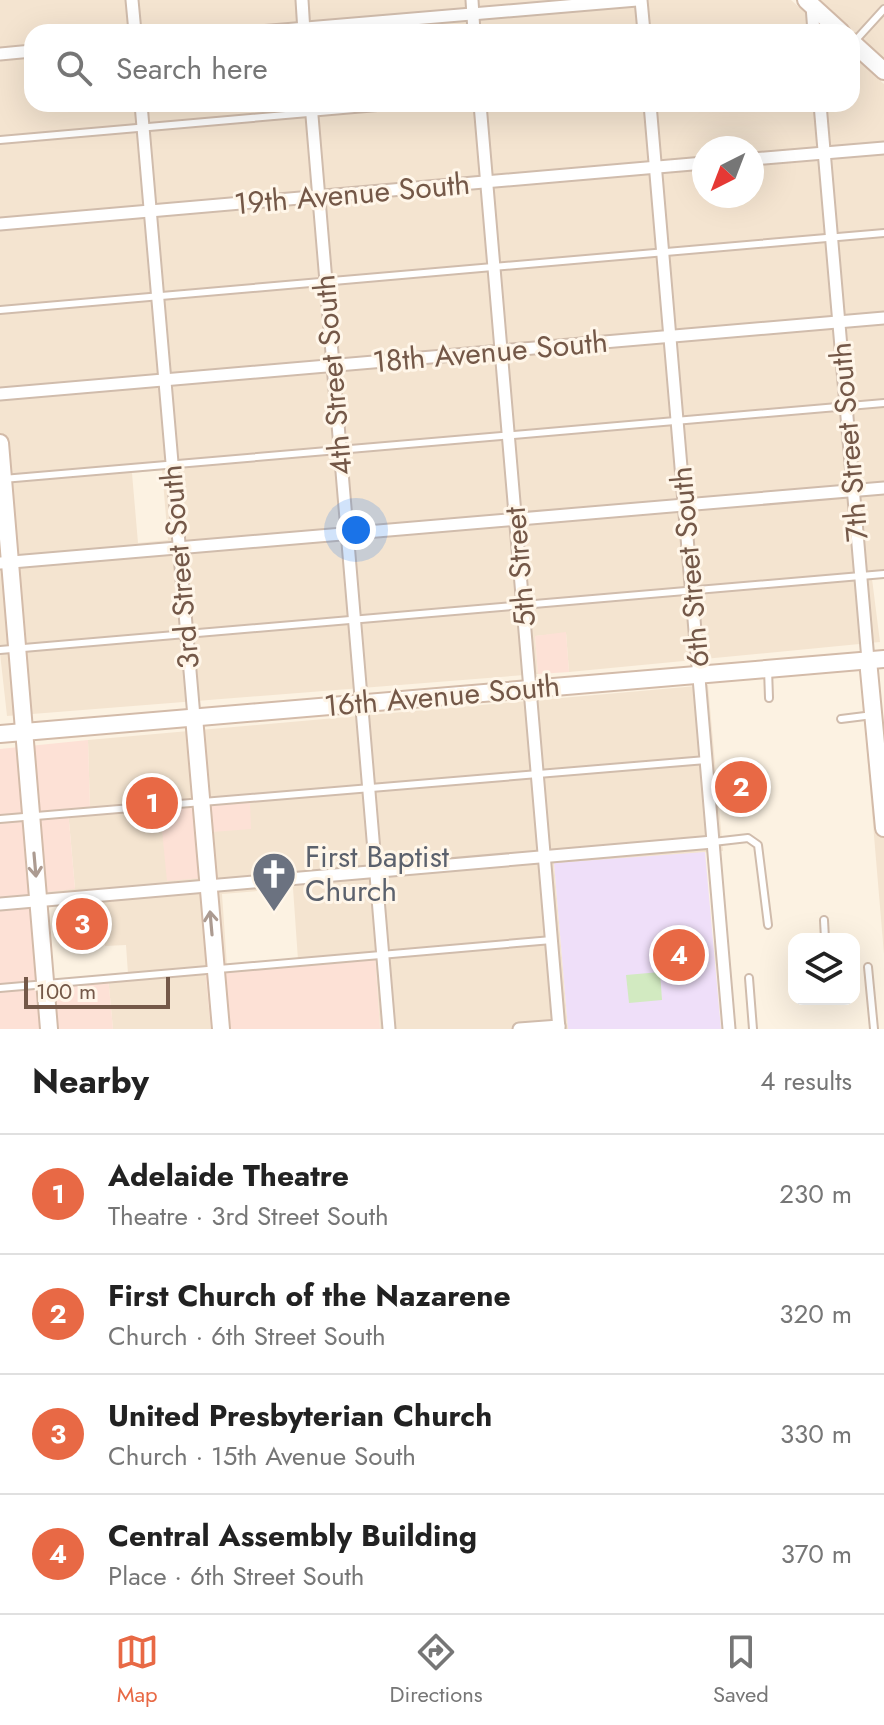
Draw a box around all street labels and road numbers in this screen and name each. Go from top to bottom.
street label: 19th Avenue South [232,162,472,225]
street label: 4th Street South [302,273,363,477]
street label: 18th Avenue South [371,320,609,383]
street label: 7th Street South [818,341,879,543]
street label: 3rd Street South [149,463,210,671]
street label: 6th Street South [659,465,720,669]
street label: 5th Street [493,504,546,629]
street label: 16th Avenue South [322,664,562,727]

